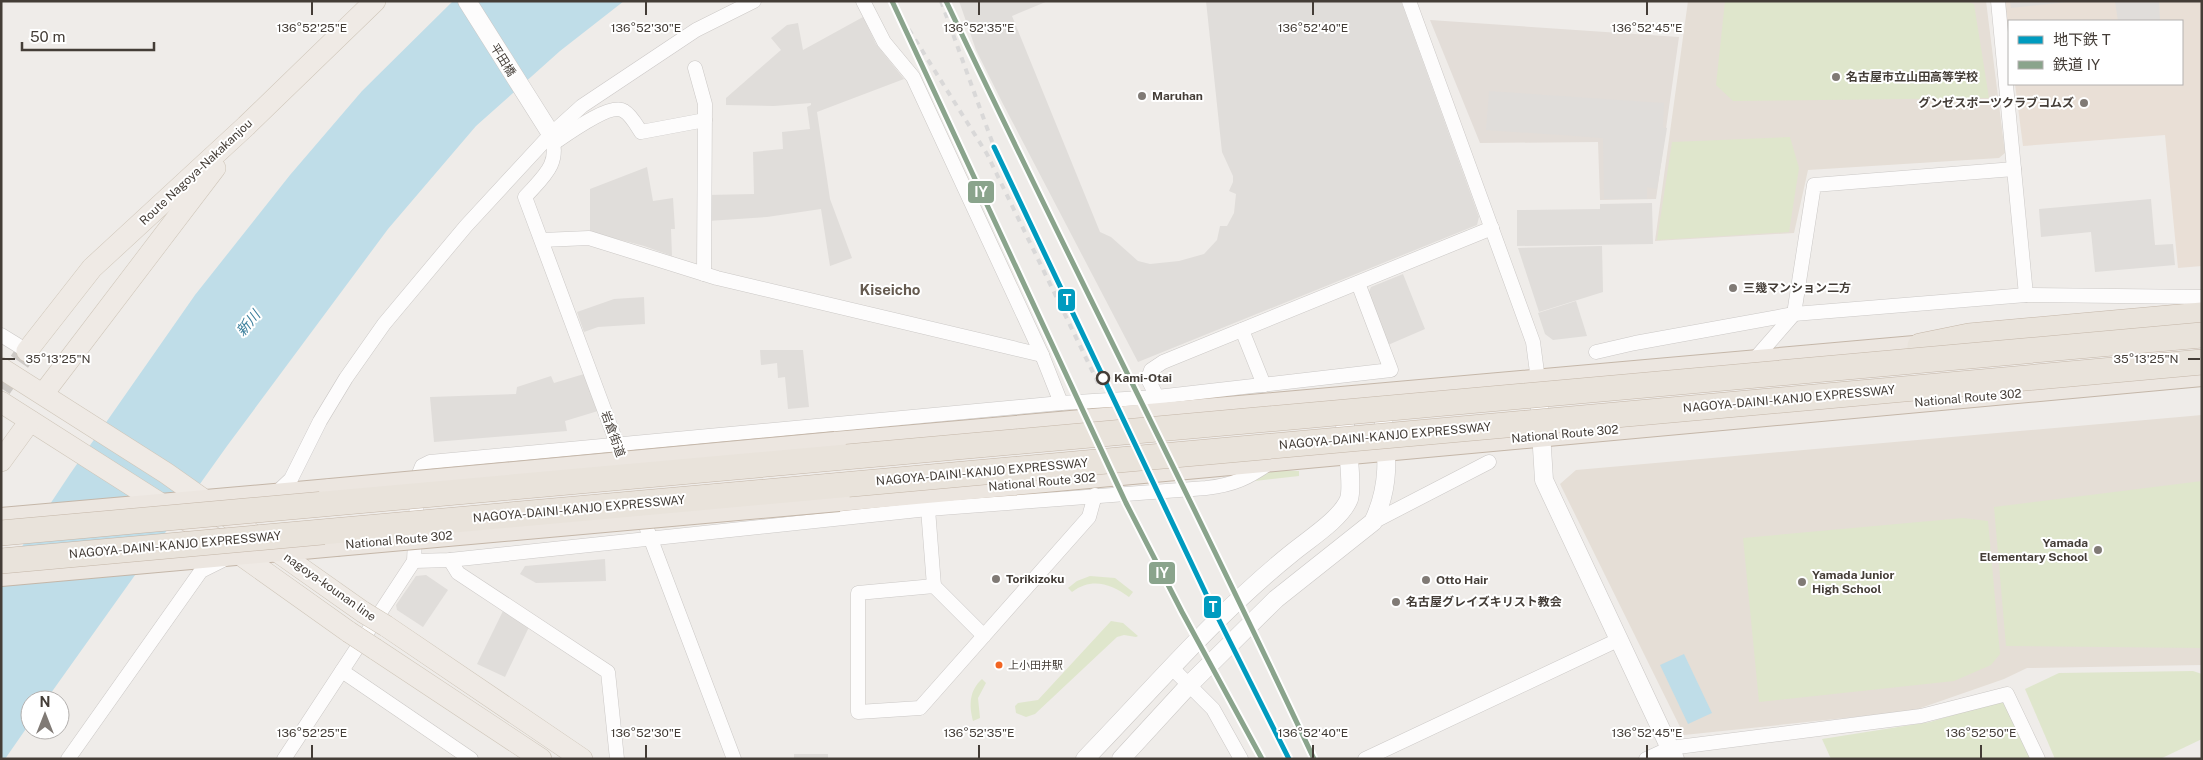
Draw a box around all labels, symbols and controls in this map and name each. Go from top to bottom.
scale bar [22,20,155,52]
legend [2008,20,2183,85]
text: 136°52'25"E [277,21,347,35]
text: 136°52'30"E [611,21,681,35]
text: 136°52'35"E [943,21,1015,35]
text: 136°52'40"E [1278,21,1348,35]
text: 136°52'45"E [1612,21,1682,35]
text: 50 m [30,28,65,45]
text: 地下鉄 T [2053,31,2111,48]
street label: 平田橋 [488,41,518,79]
text: 鉄道 IY [2053,56,2100,73]
place label: 名古屋市立山田高等学校 [1846,70,1978,84]
marker: 名古屋市立山田高等学校 [1830,71,1842,83]
place label: Maruhan [1152,89,1203,103]
marker: Maruhan [1136,90,1148,102]
place label: グンゼスポーツクラブコムズ [1918,96,2074,110]
marker: グンゼスポーツクラブコムズ [2078,97,2090,109]
street label: Route Nagoya-Nakakanjou [137,116,255,228]
line badge: IY [967,180,995,204]
text: IY [974,184,988,200]
district label: Kiseicho [860,281,921,298]
place label: 三幾マンション二方 [1743,281,1851,295]
marker: 三幾マンション二方 [1727,282,1739,294]
line badge: T [1057,288,1076,312]
text: T [1063,292,1072,308]
water label: 新川 [233,306,264,339]
text: 35°13'25"N [25,352,91,366]
text: 35°13'25"N [2113,352,2179,366]
marker: Kami-Otai [1096,371,1110,385]
place label: Kami-Otai [1114,371,1172,385]
street label: NAGOYA-DAINI-KANJO EXPRESSWAY [1682,383,1896,415]
street label: National Route 302 [1914,386,2022,410]
street label: 岩倉街道 [598,409,628,459]
street label: NAGOYA-DAINI-KANJO EXPRESSWAY [1278,420,1492,452]
street label: National Route 302 [1511,422,1619,446]
street label: NAGOYA-DAINI-KANJO EXPRESSWAY [875,456,1089,488]
street label: National Route 302 [988,470,1096,494]
street label: NAGOYA-DAINI-KANJO EXPRESSWAY [472,493,686,525]
street label: National Route 302 [345,528,453,552]
street label: NAGOYA-DAINI-KANJO EXPRESSWAY [68,529,282,561]
place label: Yamada Elementary School [1980,536,2088,564]
marker: Yamada Elementary School [2092,544,2104,556]
street label: nagoya-kounan line [281,550,379,624]
line badge: IY [1148,561,1176,585]
text: IY [1155,565,1169,581]
place label: Yamada Junior High School [1812,568,1894,596]
place label: Torikizoku [1006,572,1065,586]
marker: Torikizoku [990,573,1002,585]
place label: Otto Hair [1436,573,1488,587]
marker: Otto Hair [1420,574,1432,586]
marker: Yamada Junior High School [1796,576,1808,588]
line badge: T [1203,595,1222,619]
place label: 名古屋グレイズキリスト教会 [1406,595,1562,609]
marker: 名古屋グレイズキリスト教会 [1390,596,1402,608]
text: T [1209,599,1218,615]
place label: 上小田井駅 [1008,659,1063,671]
marker: 上小田井駅 [994,660,1004,670]
north arrow [20,690,70,740]
text: N [40,694,50,710]
text: 136°52'25"E [277,726,347,740]
text: 136°52'30"E [611,726,681,740]
text: 136°52'35"E [943,726,1015,740]
text: 136°52'40"E [1278,726,1348,740]
text: 136°52'45"E [1612,726,1682,740]
text: 136°52'50"E [1946,726,2016,740]

